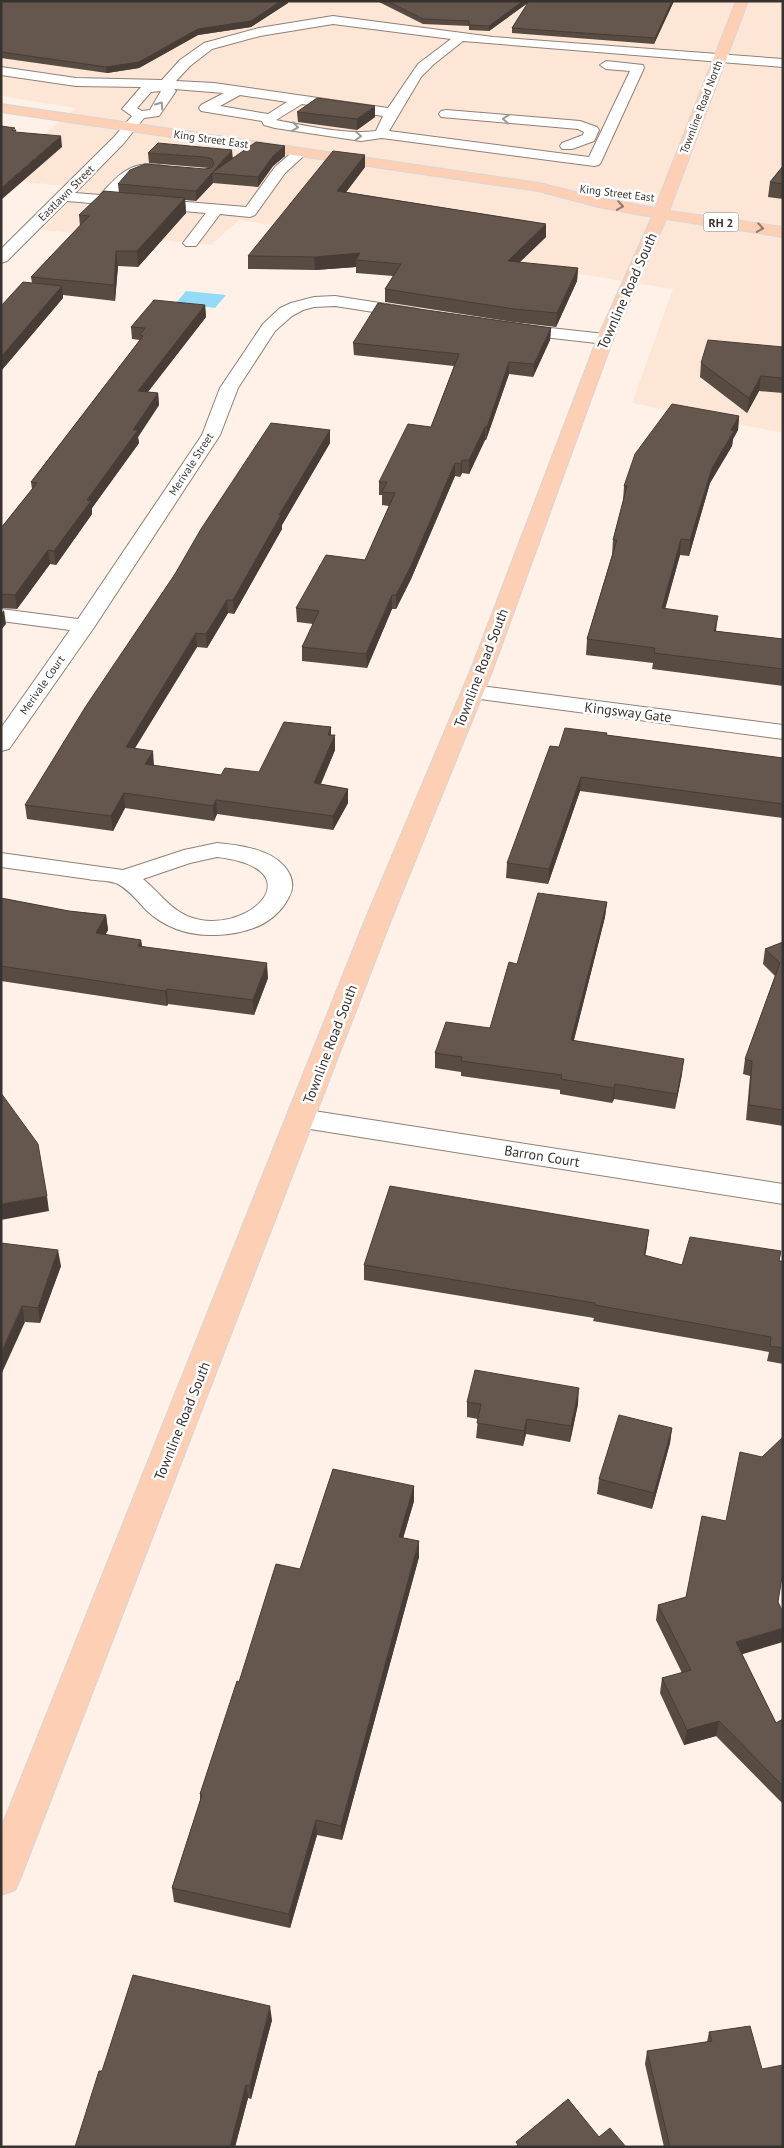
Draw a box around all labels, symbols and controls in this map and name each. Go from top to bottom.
street label: Townline Road North [677,58,725,156]
one-way arrow [154,101,163,111]
one-way arrow [502,114,510,125]
one-way arrow [290,122,299,132]
street label: King Street East [173,127,250,151]
one-way arrow [354,130,362,141]
street label: Eastlawn Street [35,162,97,224]
street label: King Street East [579,181,655,205]
one-way arrow [616,200,624,210]
road number: RH 2 [704,212,738,232]
one-way arrow [756,222,764,233]
street label: Townline Road South [593,230,661,352]
street label: Merivale Street [166,430,217,498]
street label: Townline Road South [450,606,512,730]
street label: Merivale Court [16,653,68,717]
street label: Kingsway Gate [583,698,673,726]
street label: Townline Road South [299,982,361,1106]
street label: Barron Court [503,1141,581,1171]
street label: Townline Road South [150,1359,214,1483]

